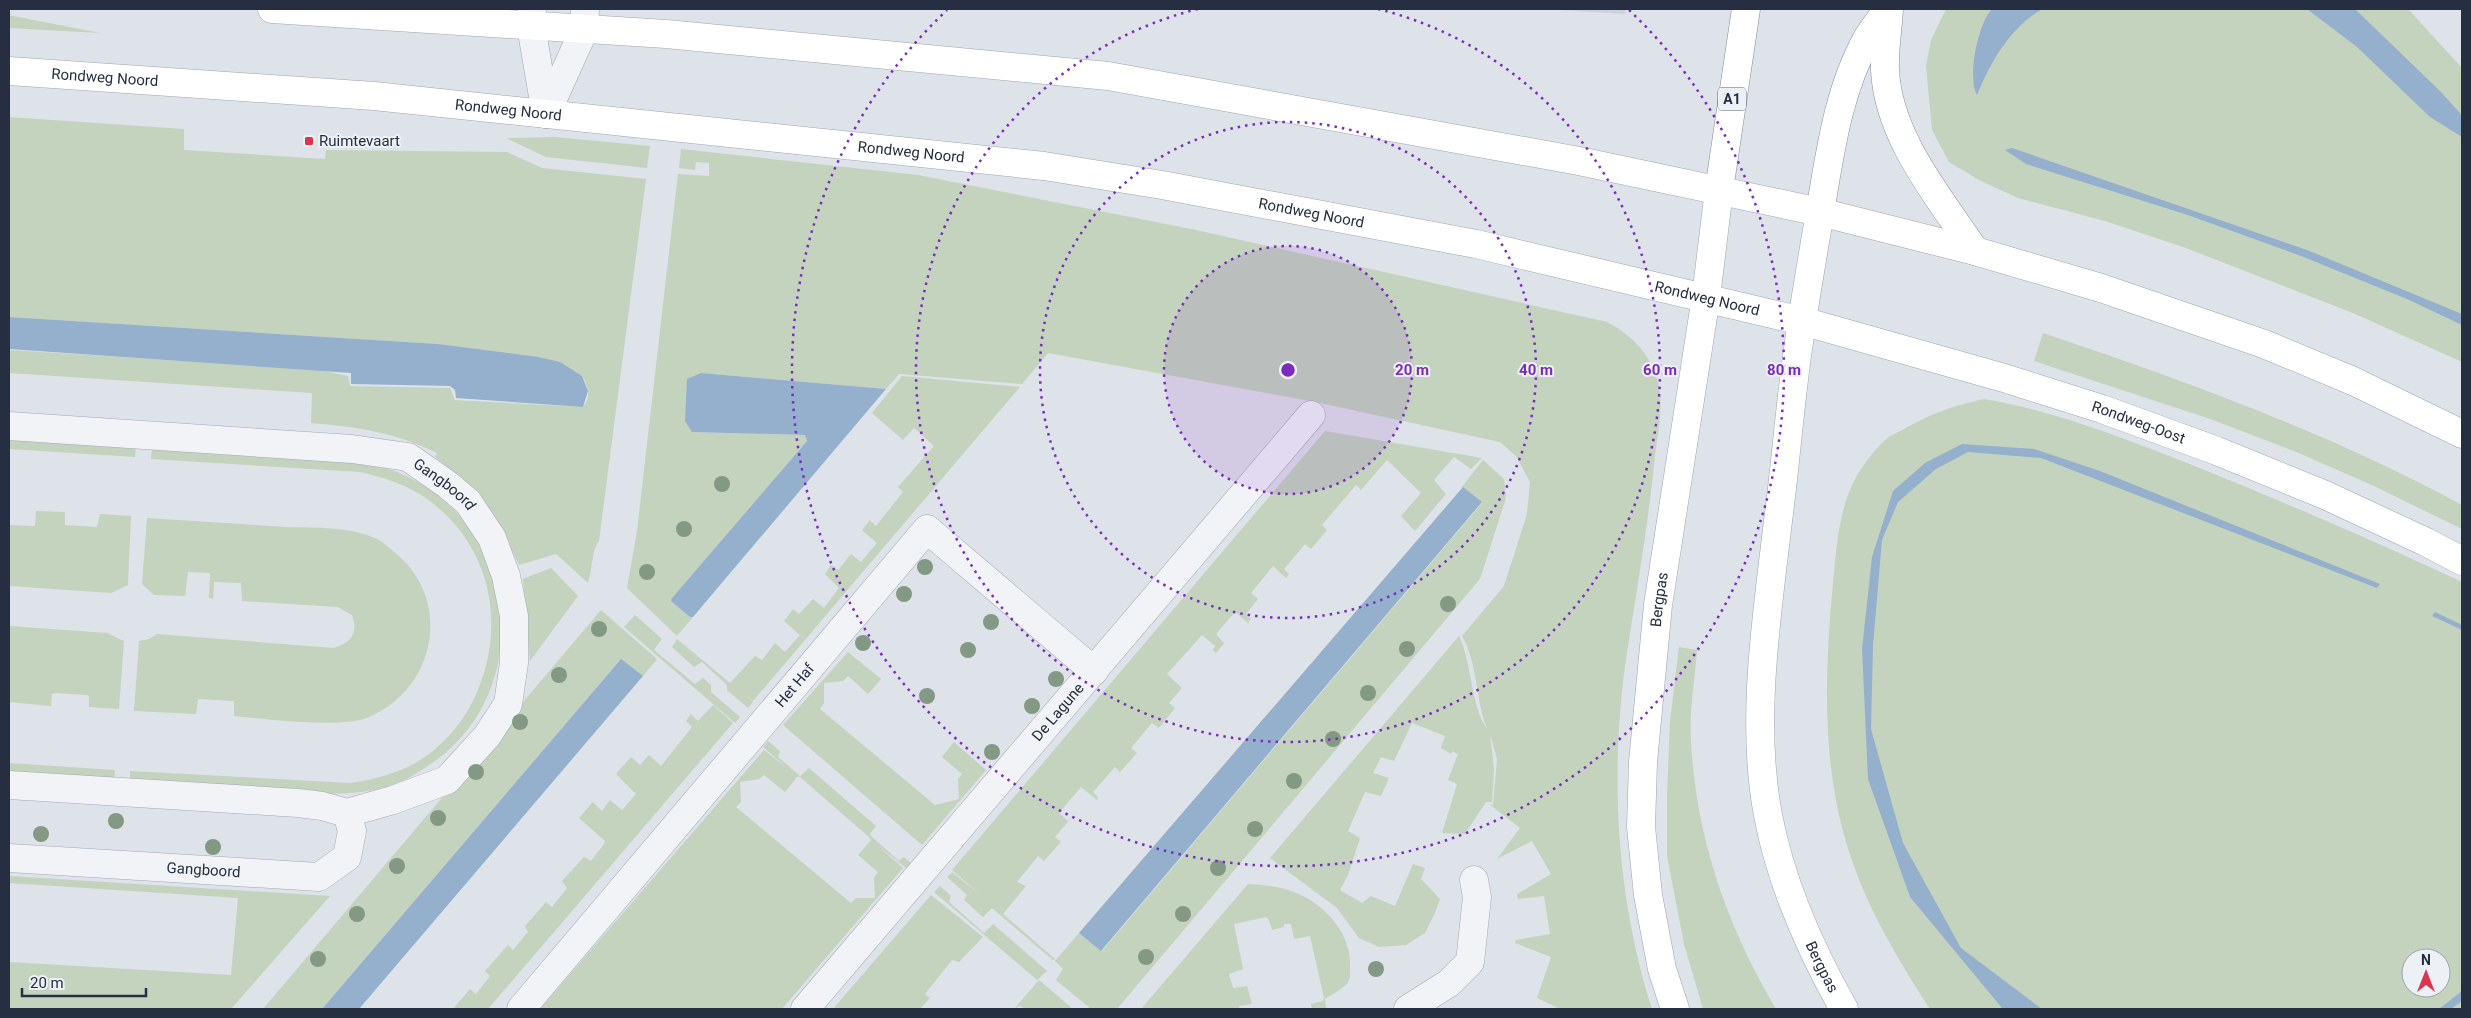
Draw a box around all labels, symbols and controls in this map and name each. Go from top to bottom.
street label: Rondweg Noord [51,65,159,90]
road number: A1 [1718,88,1746,110]
street label: Rondweg Noord [454,96,563,125]
place label: Ruimtevaart [319,132,400,150]
marker: Ruimtevaart [303,135,315,147]
street label: Rondweg Noord [857,138,965,167]
street label: Rondweg Noord [1257,194,1366,232]
street label: Rondweg Noord [1653,278,1761,320]
centre of rings [1279,361,1297,379]
text: 20 m [1395,361,1429,379]
text: 40 m [1519,361,1553,379]
text: 60 m [1643,361,1677,379]
text: 80 m [1767,361,1801,379]
street label: Rondweg-Oost [2090,397,2188,448]
street label: Gangboord [410,455,480,513]
street label: Bergpas [1647,571,1672,628]
street label: Het Haf [771,659,819,711]
street label: De Lagune [1028,679,1088,745]
street label: Gangboord [166,859,241,881]
street label: Bergpas [1802,938,1842,996]
north arrow [2401,948,2451,998]
text: N [2421,952,2431,968]
scale bar [22,966,146,998]
text: 20 m [30,974,64,992]

